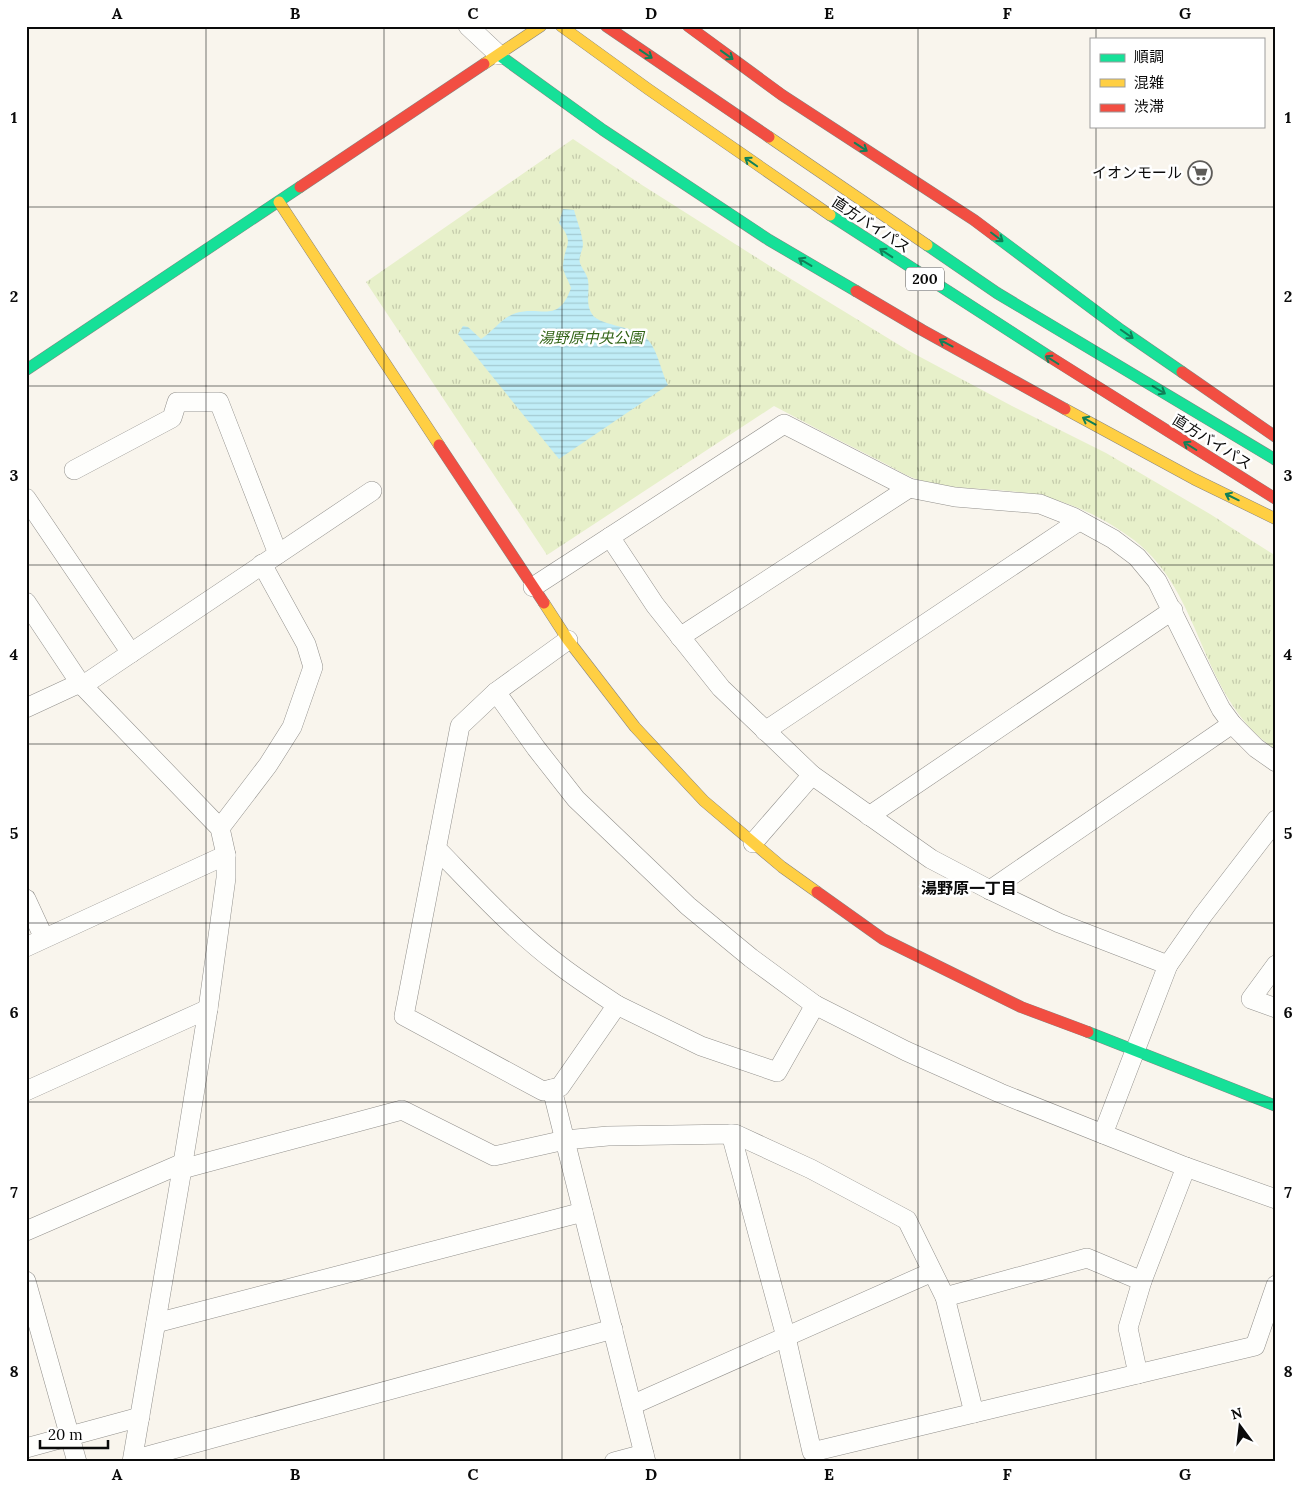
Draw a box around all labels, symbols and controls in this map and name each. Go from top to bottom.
text: A [112,3,123,23]
text: B [290,3,301,23]
text: C [467,3,479,23]
text: D [645,3,657,23]
text: E [824,3,834,23]
text: F [1002,3,1012,23]
text: G [1179,3,1191,23]
legend [1090,38,1264,128]
text: 順調 [1134,47,1164,66]
one-way arrow [639,49,653,59]
one-way arrow [720,50,734,60]
text: 混雑 [1134,73,1164,92]
text: 渋滞 [1134,97,1164,116]
text: 1 [11,107,17,127]
text: 1 [1285,107,1291,127]
one-way arrow [854,142,868,152]
one-way arrow [744,157,758,167]
supermarket icon: イオンモール [1187,160,1213,186]
place label: イオンモール [1092,163,1182,182]
street label: 直方バイパス [828,192,914,257]
one-way arrow [990,232,1004,242]
one-way arrow [879,248,893,258]
one-way arrow [799,256,813,266]
road number: 200 [906,268,944,290]
text: 2 [10,286,18,306]
text: 2 [1284,286,1292,306]
park label: 湯野原中央公園 [538,328,645,347]
one-way arrow [1120,329,1134,339]
one-way arrow [939,338,954,347]
one-way arrow [1045,355,1059,365]
one-way arrow [1151,385,1165,395]
street label: 直方バイパス [1169,410,1255,473]
one-way arrow [1082,415,1096,425]
one-way arrow [1183,440,1197,450]
text: 3 [10,465,19,485]
text: 3 [1284,465,1293,485]
one-way arrow [1225,492,1240,501]
text: 4 [10,644,19,664]
text: 4 [1284,644,1293,664]
text: 5 [10,823,19,843]
text: 5 [1284,823,1293,843]
district label: 湯野原一丁目 [921,878,1017,898]
text: 6 [9,1002,19,1022]
text: 6 [1283,1002,1293,1022]
text: 7 [10,1182,18,1202]
text: 7 [1284,1182,1292,1202]
text: 8 [9,1361,19,1381]
text: 8 [1283,1361,1293,1381]
north arrow [1214,1400,1264,1450]
text: N [1229,1403,1244,1424]
scale bar [40,1418,108,1450]
text: 20 m [48,1425,83,1444]
text: A [112,1464,123,1484]
text: B [290,1464,301,1484]
text: C [467,1464,479,1484]
text: D [645,1464,657,1484]
text: E [824,1464,834,1484]
text: F [1002,1464,1012,1484]
text: G [1179,1464,1191,1484]

